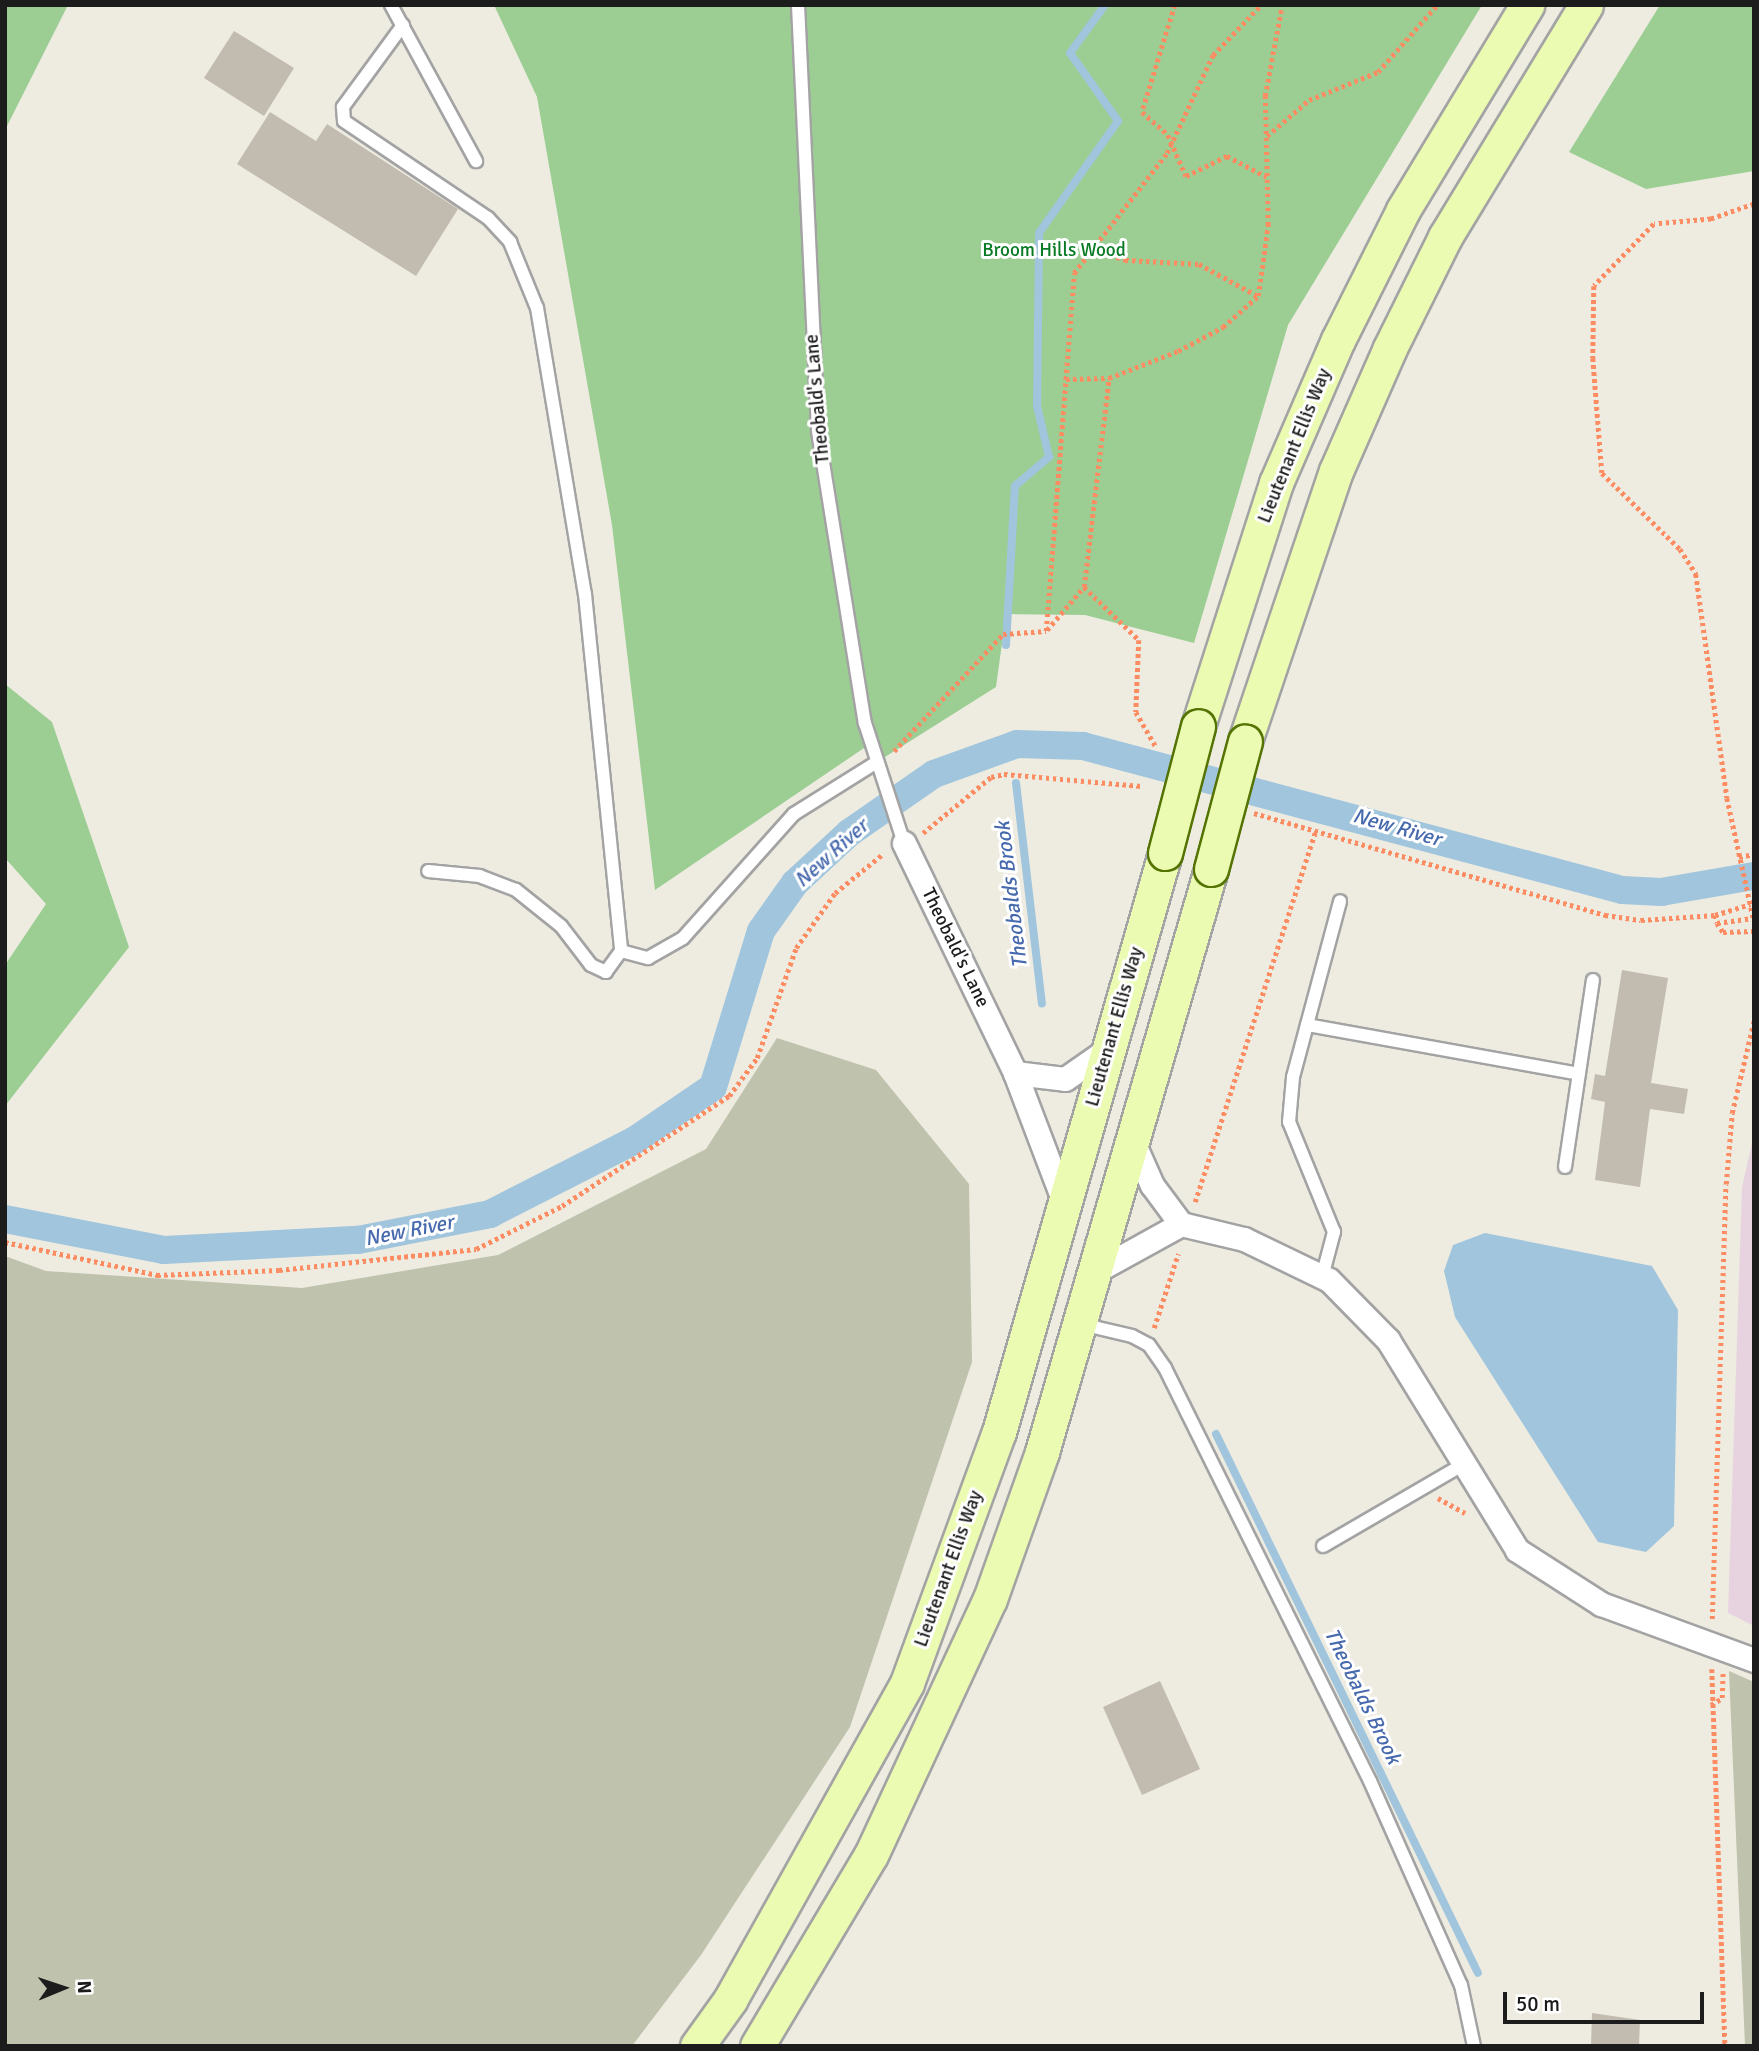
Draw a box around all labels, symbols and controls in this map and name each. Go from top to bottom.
park label: Broom Hills Wood [982,240,1126,262]
street label: Theobald's Lane [801,333,835,465]
street label: Lieutenant Ellis Way [1254,365,1336,527]
water label: New River [1350,802,1444,852]
water label: New River [789,814,873,892]
water label: Theobalds Brook [989,820,1033,970]
street label: Theobald's Lane [916,885,994,1011]
street label: Lieutenant Ellis Way [1081,945,1149,1109]
water label: New River [362,1209,456,1251]
street label: Lieutenant Ellis Way [910,1488,988,1650]
water label: Theobalds Brook [1319,1624,1407,1768]
north arrow [28,1953,98,2023]
scale bar [1507,1978,1708,2022]
text: N [72,1980,96,1994]
text: 50 m [1516,1991,1560,2017]

